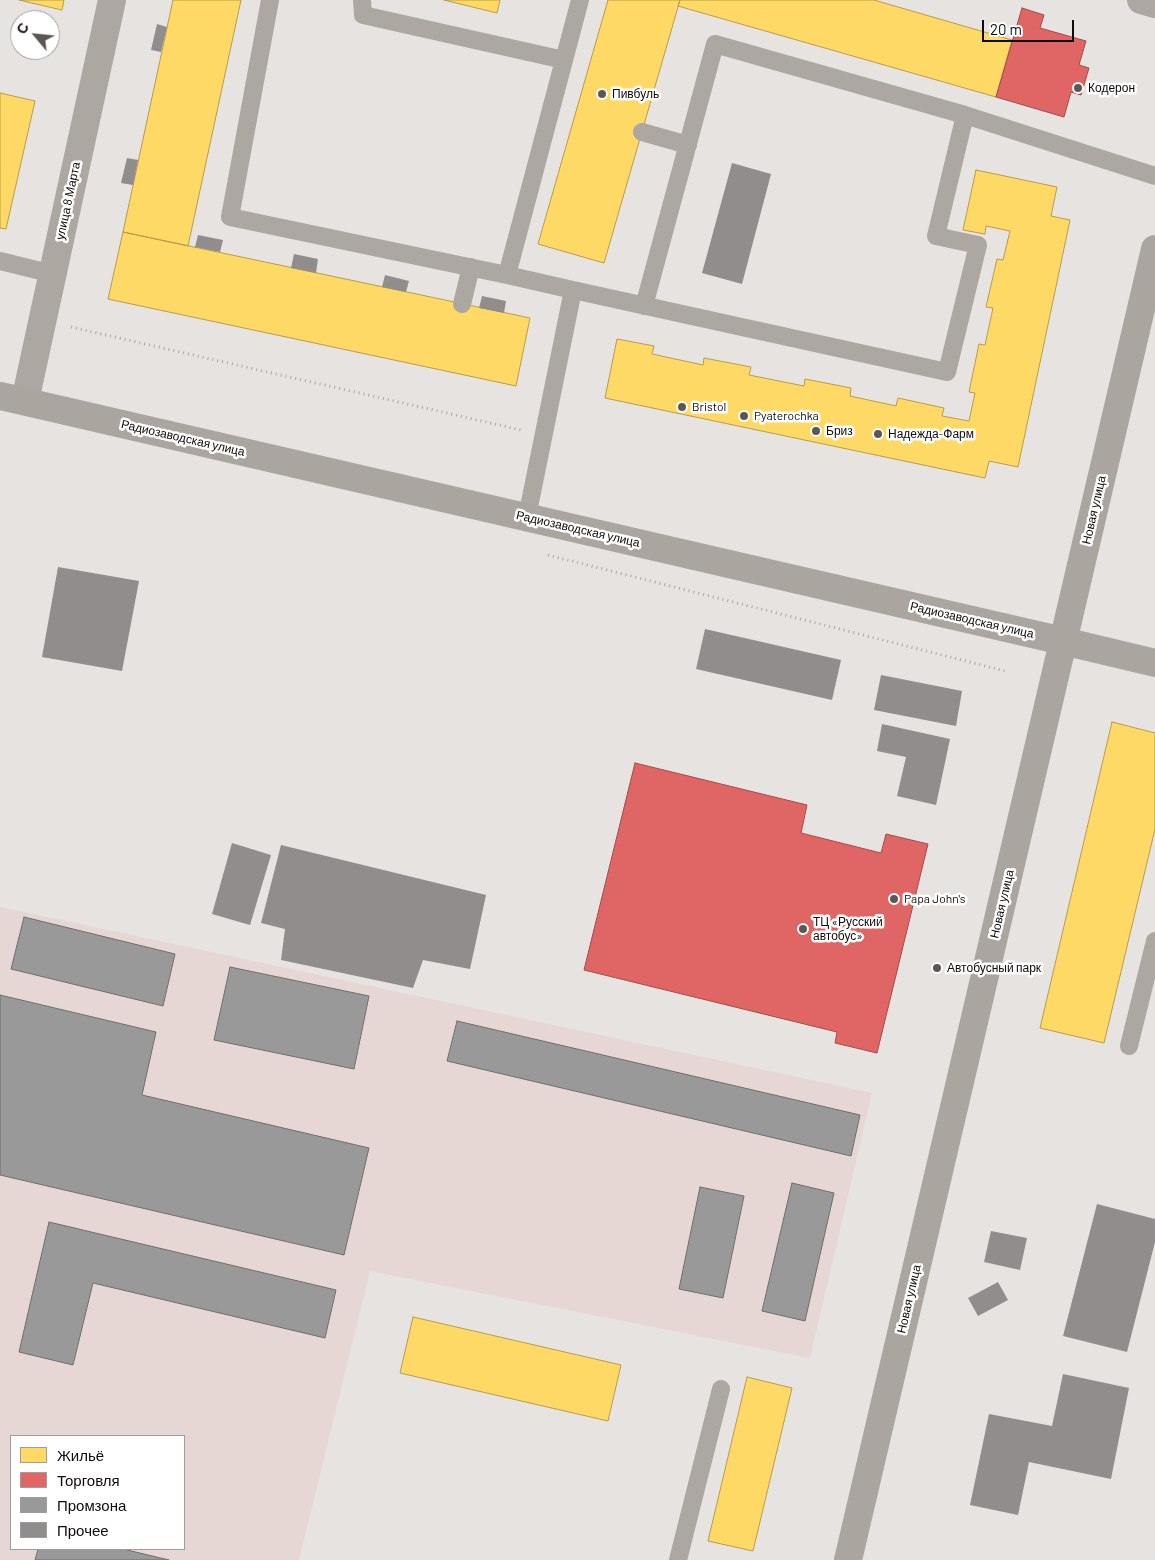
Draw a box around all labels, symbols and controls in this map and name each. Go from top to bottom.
north arrow [10,10,60,60]
scale bar [985,10,1078,42]
text: С [12,20,32,37]
text: 20 m [990,20,1022,38]
place label: Кодерон [1088,81,1135,95]
marker: Кодерон [1072,82,1084,94]
place label: Пивбуль [612,87,659,101]
marker: Пивбуль [596,88,608,100]
street label: улица 8 Марта [53,161,83,241]
place label: Bristol [692,400,726,414]
marker: Bristol [676,401,688,413]
place label: Pyaterochka [754,409,819,423]
marker: Pyaterochka [738,410,750,422]
street label: Радиозаводская улица [120,417,246,459]
place label: Бриз [826,424,853,438]
marker: Бриз [810,425,822,437]
place label: Надежда-Фарм [888,427,974,441]
marker: Надежда-Фарм [872,428,884,440]
street label: Новая улица [1079,474,1109,546]
street label: Радиозаводская улица [515,508,641,550]
street label: Радиозаводская улица [909,599,1035,641]
street label: Новая улица [987,868,1017,940]
place label: Papa John's [904,892,965,906]
marker: Papa John's [888,893,900,905]
place label: ТЦ «Русский автобус» [813,915,883,943]
marker: ТЦ «Русский автобус» [797,923,809,935]
place label: Автобусный парк [947,961,1041,975]
marker: Автобусный парк [931,962,943,974]
street label: Новая улица [894,1263,924,1335]
legend [10,1435,185,1550]
text: Жильё [57,1446,104,1464]
text: Торговля [57,1471,120,1489]
text: Промзона [57,1496,126,1514]
text: Прочее [57,1521,109,1539]

